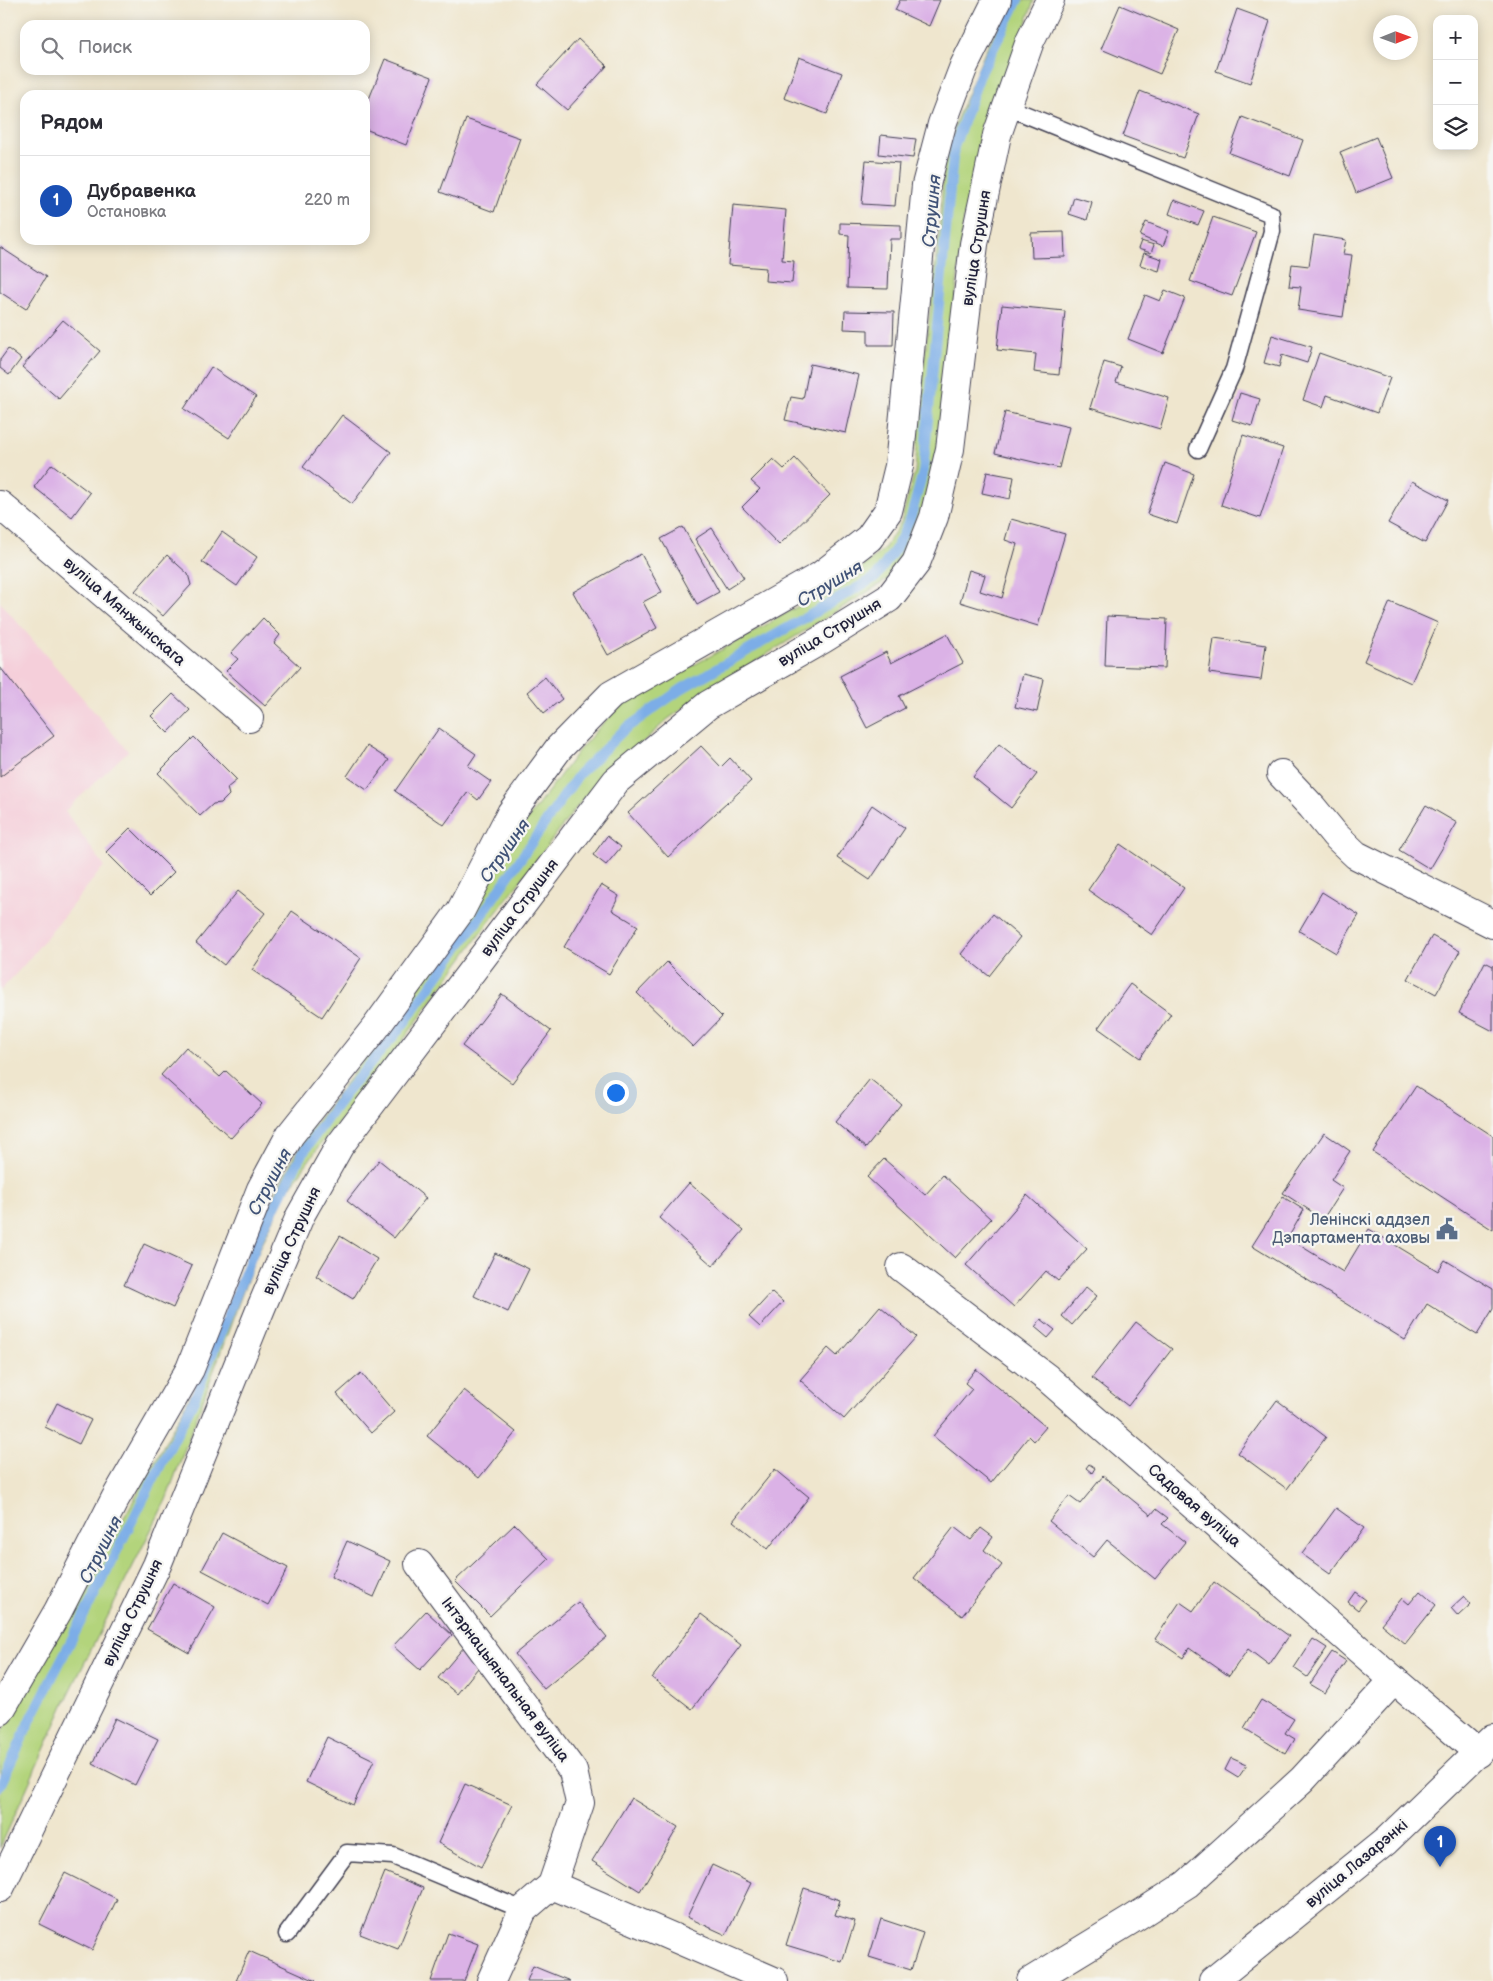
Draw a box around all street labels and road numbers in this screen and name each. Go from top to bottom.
street label: вуліца Струшня [958,189,996,307]
street label: вуліца Мянжынскага [59,554,189,671]
street label: вуліца Струшня [775,595,885,671]
street label: вуліца Струшня [477,856,563,960]
street label: вуліца Струшня [259,1184,325,1298]
street label: Садовая вуліца [1144,1460,1245,1552]
street label: вуліца Струшня [99,1556,167,1670]
street label: Інтэрнацыянальная вуліца [437,1594,574,1767]
street label: вуліца Лазарэнкі [1302,1816,1412,1912]

